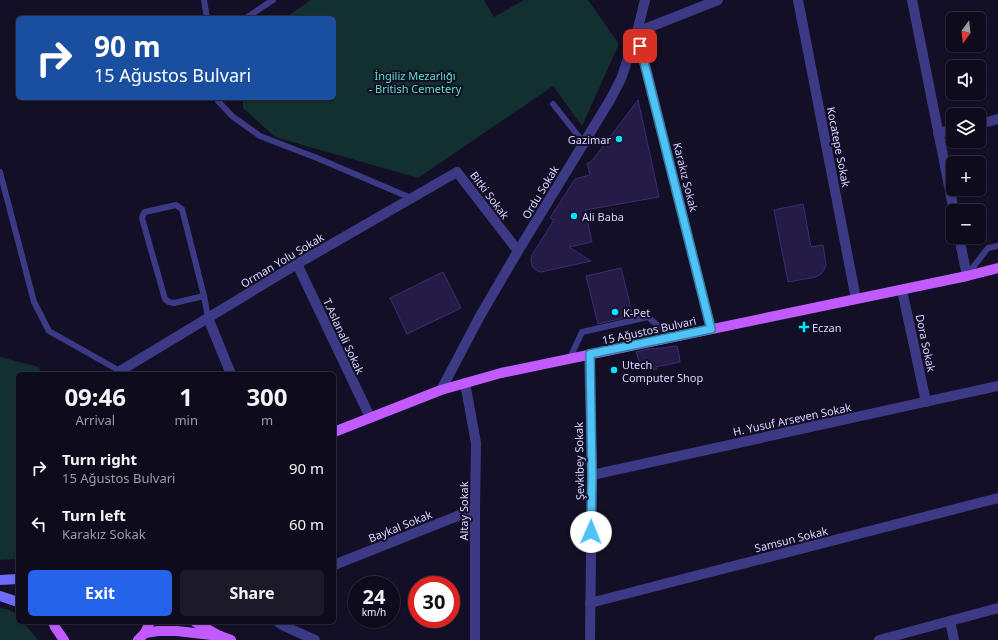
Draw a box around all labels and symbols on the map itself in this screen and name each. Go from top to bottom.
north arrow [946,12,986,52]
pin [623,29,657,63]
park label: İngiliz Mezarlığı - British Cemetery [369,68,462,96]
street label: Kocatepe Sokak [824,106,854,189]
place label: Gazimar [568,132,611,147]
marker: Gazimar [614,134,624,144]
street label: Karakız Sokak [670,141,702,213]
street label: Ordu Sokak [518,162,562,222]
street label: Bitki Sokak [467,168,513,222]
place label: Ali Baba [582,209,624,224]
marker: Ali Baba [569,211,579,221]
street label: Orman Yolu Sokak [238,229,327,291]
street label: T.Aslanali Sokak [320,296,368,376]
place label: K-Pet [623,305,650,320]
marker: K-Pet [610,307,620,317]
street label: 15 Ağustos Bulvari [600,313,698,347]
street label: Dora Sokak [913,313,939,373]
place label: Eczan [812,320,842,335]
marker: Eczan [799,322,809,332]
place label: Utech Computer Shop [622,357,704,385]
marker: Utech Computer Shop [609,365,619,375]
street label: H. Yusuf Arseven Sokak [732,399,852,439]
street label: Şevkibey Sokak [571,422,587,500]
street label: Altay Sokak [456,481,471,541]
street label: Baykal Sokak [366,506,434,546]
position arrow [570,511,612,553]
street label: Samsun Sokak [753,523,829,555]
speed limit sign: 30 [408,576,460,628]

